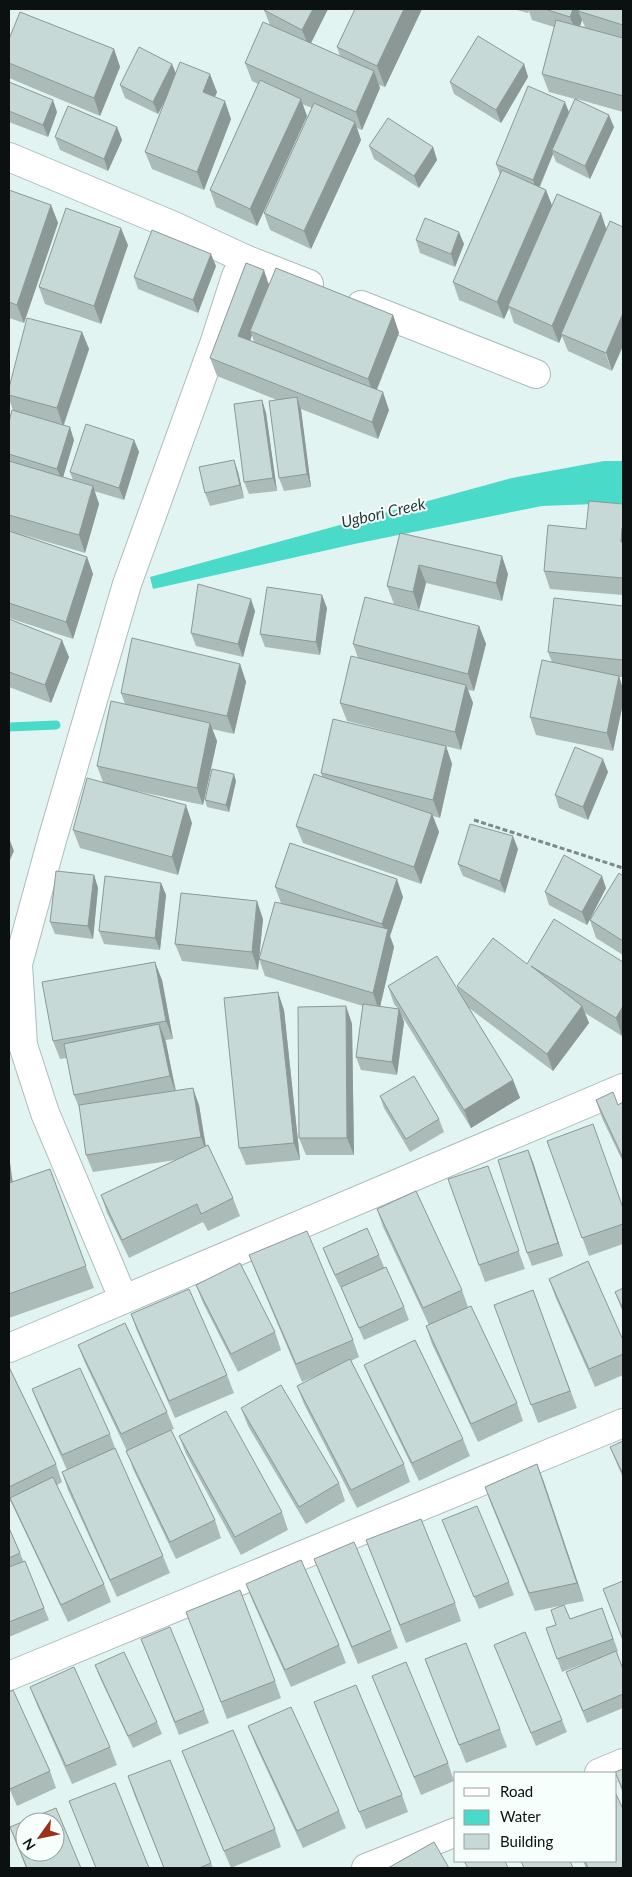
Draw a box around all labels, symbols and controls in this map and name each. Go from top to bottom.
water label: Ugbori Creek [339,493,427,531]
legend [454,1772,617,1862]
text: Road [500,1782,533,1800]
text: Water [500,1807,541,1825]
north arrow [15,1812,65,1862]
text: Building [500,1832,553,1850]
text: N [19,1835,39,1854]

